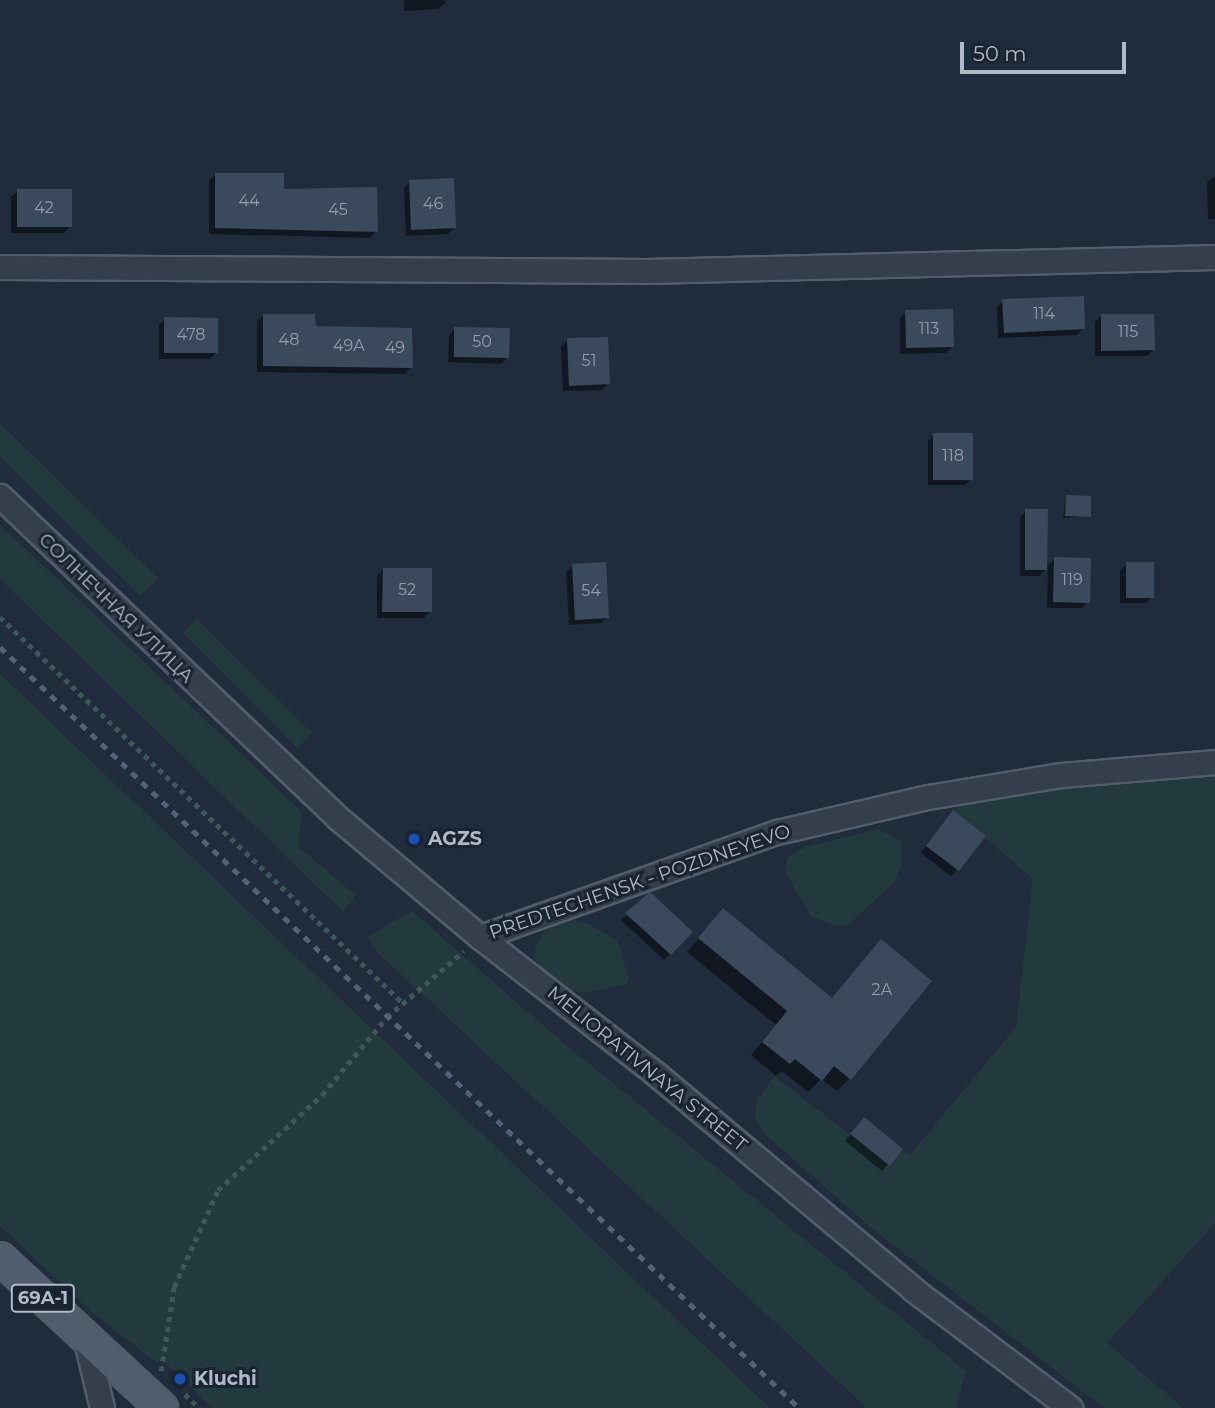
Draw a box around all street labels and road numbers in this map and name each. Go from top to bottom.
street label: СОЛНЕЧНАЯ УЛИЦА [34,528,198,688]
street label: PREDTECHENSK - POZDNEYEVO [486,820,794,944]
street label: MELIORATIVNAYA STREET [543,981,751,1157]
road number: 69А-1 [10,1283,76,1312]

